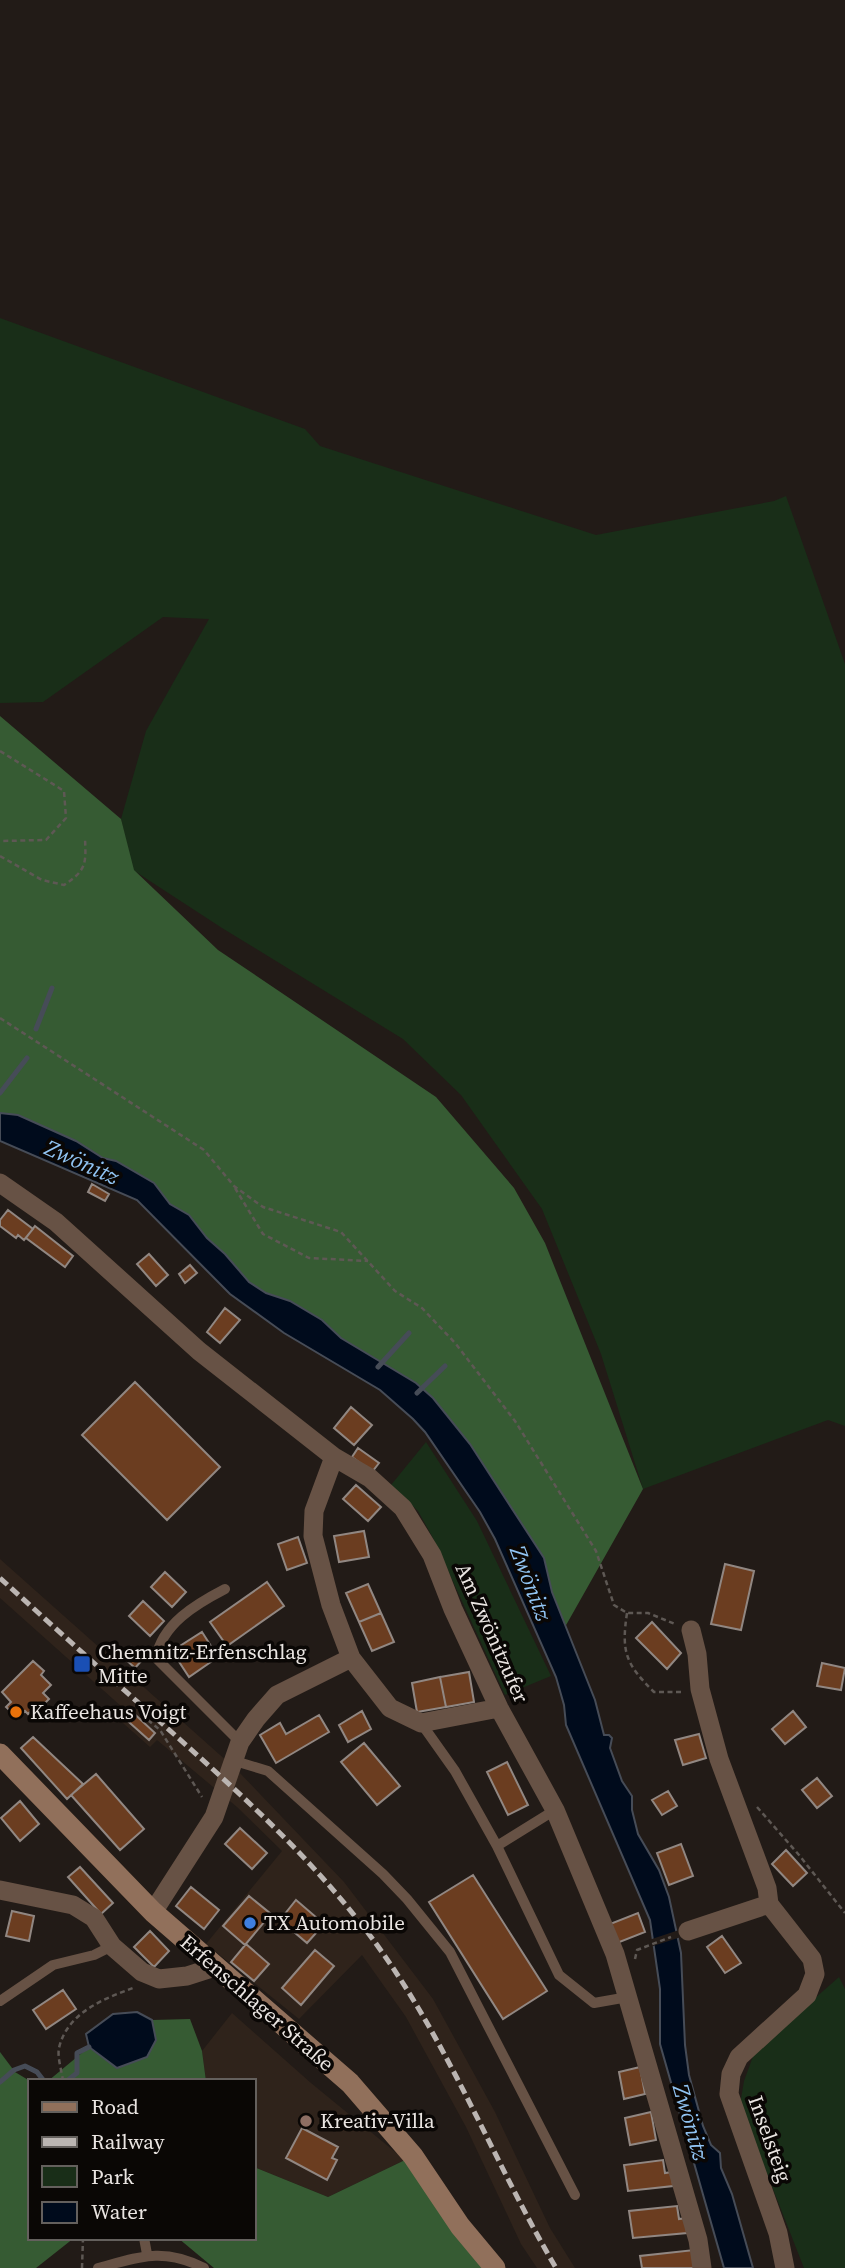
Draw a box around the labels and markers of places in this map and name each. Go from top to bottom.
place label: Chemnitz-Erfenschlag Mitte [98,1637,307,1690]
marker: Chemnitz-Erfenschlag Mitte [72,1654,92,1674]
place label: Kaffeehaus Voigt [30,1697,186,1726]
marker: Kaffeehaus Voigt [8,1704,24,1720]
place label: TX Automobile [264,1908,405,1937]
marker: TX Automobile [242,1915,258,1931]
place label: Kreativ-Villa [320,2106,435,2135]
marker: Kreativ-Villa [298,2113,314,2129]

